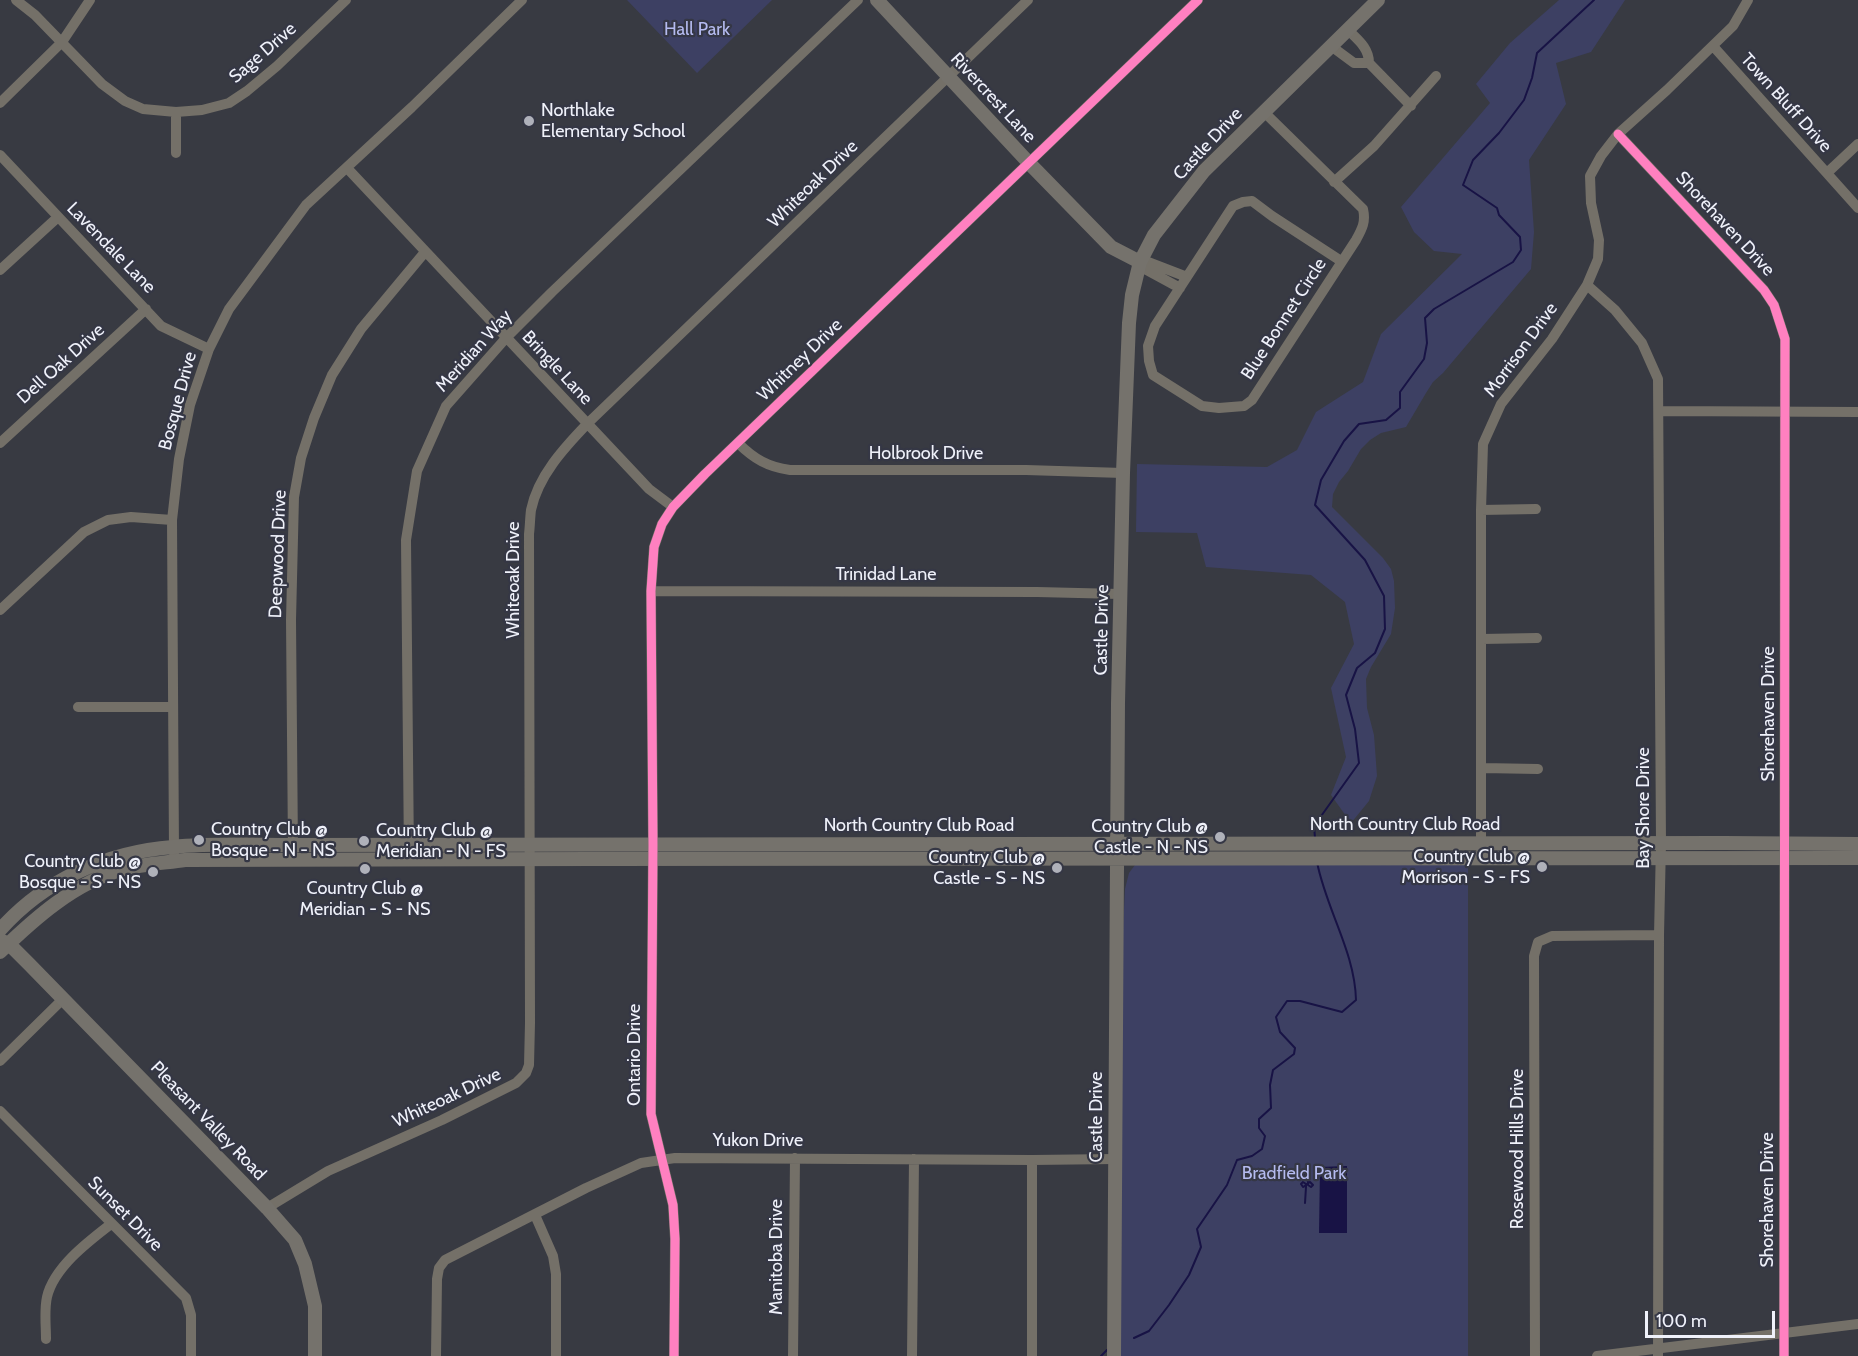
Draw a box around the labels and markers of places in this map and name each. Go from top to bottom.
place label: Northlake Elementary School [541,100,685,142]
marker: Northlake Elementary School [522,114,536,128]
place label: Country Club @ Castle - N - NS [1091,816,1208,858]
place label: Country Club @ Bosque - N - NS [211,819,335,862]
place label: Country Club @ Meridian - N - FS [376,820,506,862]
marker: Country Club @ Castle - N - NS [1213,830,1227,844]
marker: Country Club @ Bosque - N - NS [192,833,206,847]
marker: Country Club @ Meridian - N - FS [357,834,371,848]
place label: Country Club @ Morrison - S - FS [1401,846,1530,888]
place label: Country Club @ Castle - S - NS [928,847,1045,890]
place label: Country Club @ Bosque - S - NS [19,851,141,894]
marker: Country Club @ Morrison - S - FS [1535,860,1549,874]
marker: Country Club @ Castle - S - NS [1050,861,1064,875]
marker: Country Club @ Meridian - S - NS [358,862,372,876]
marker: Country Club @ Bosque - S - NS [146,865,160,879]
place label: Country Club @ Meridian - S - NS [300,878,430,920]

